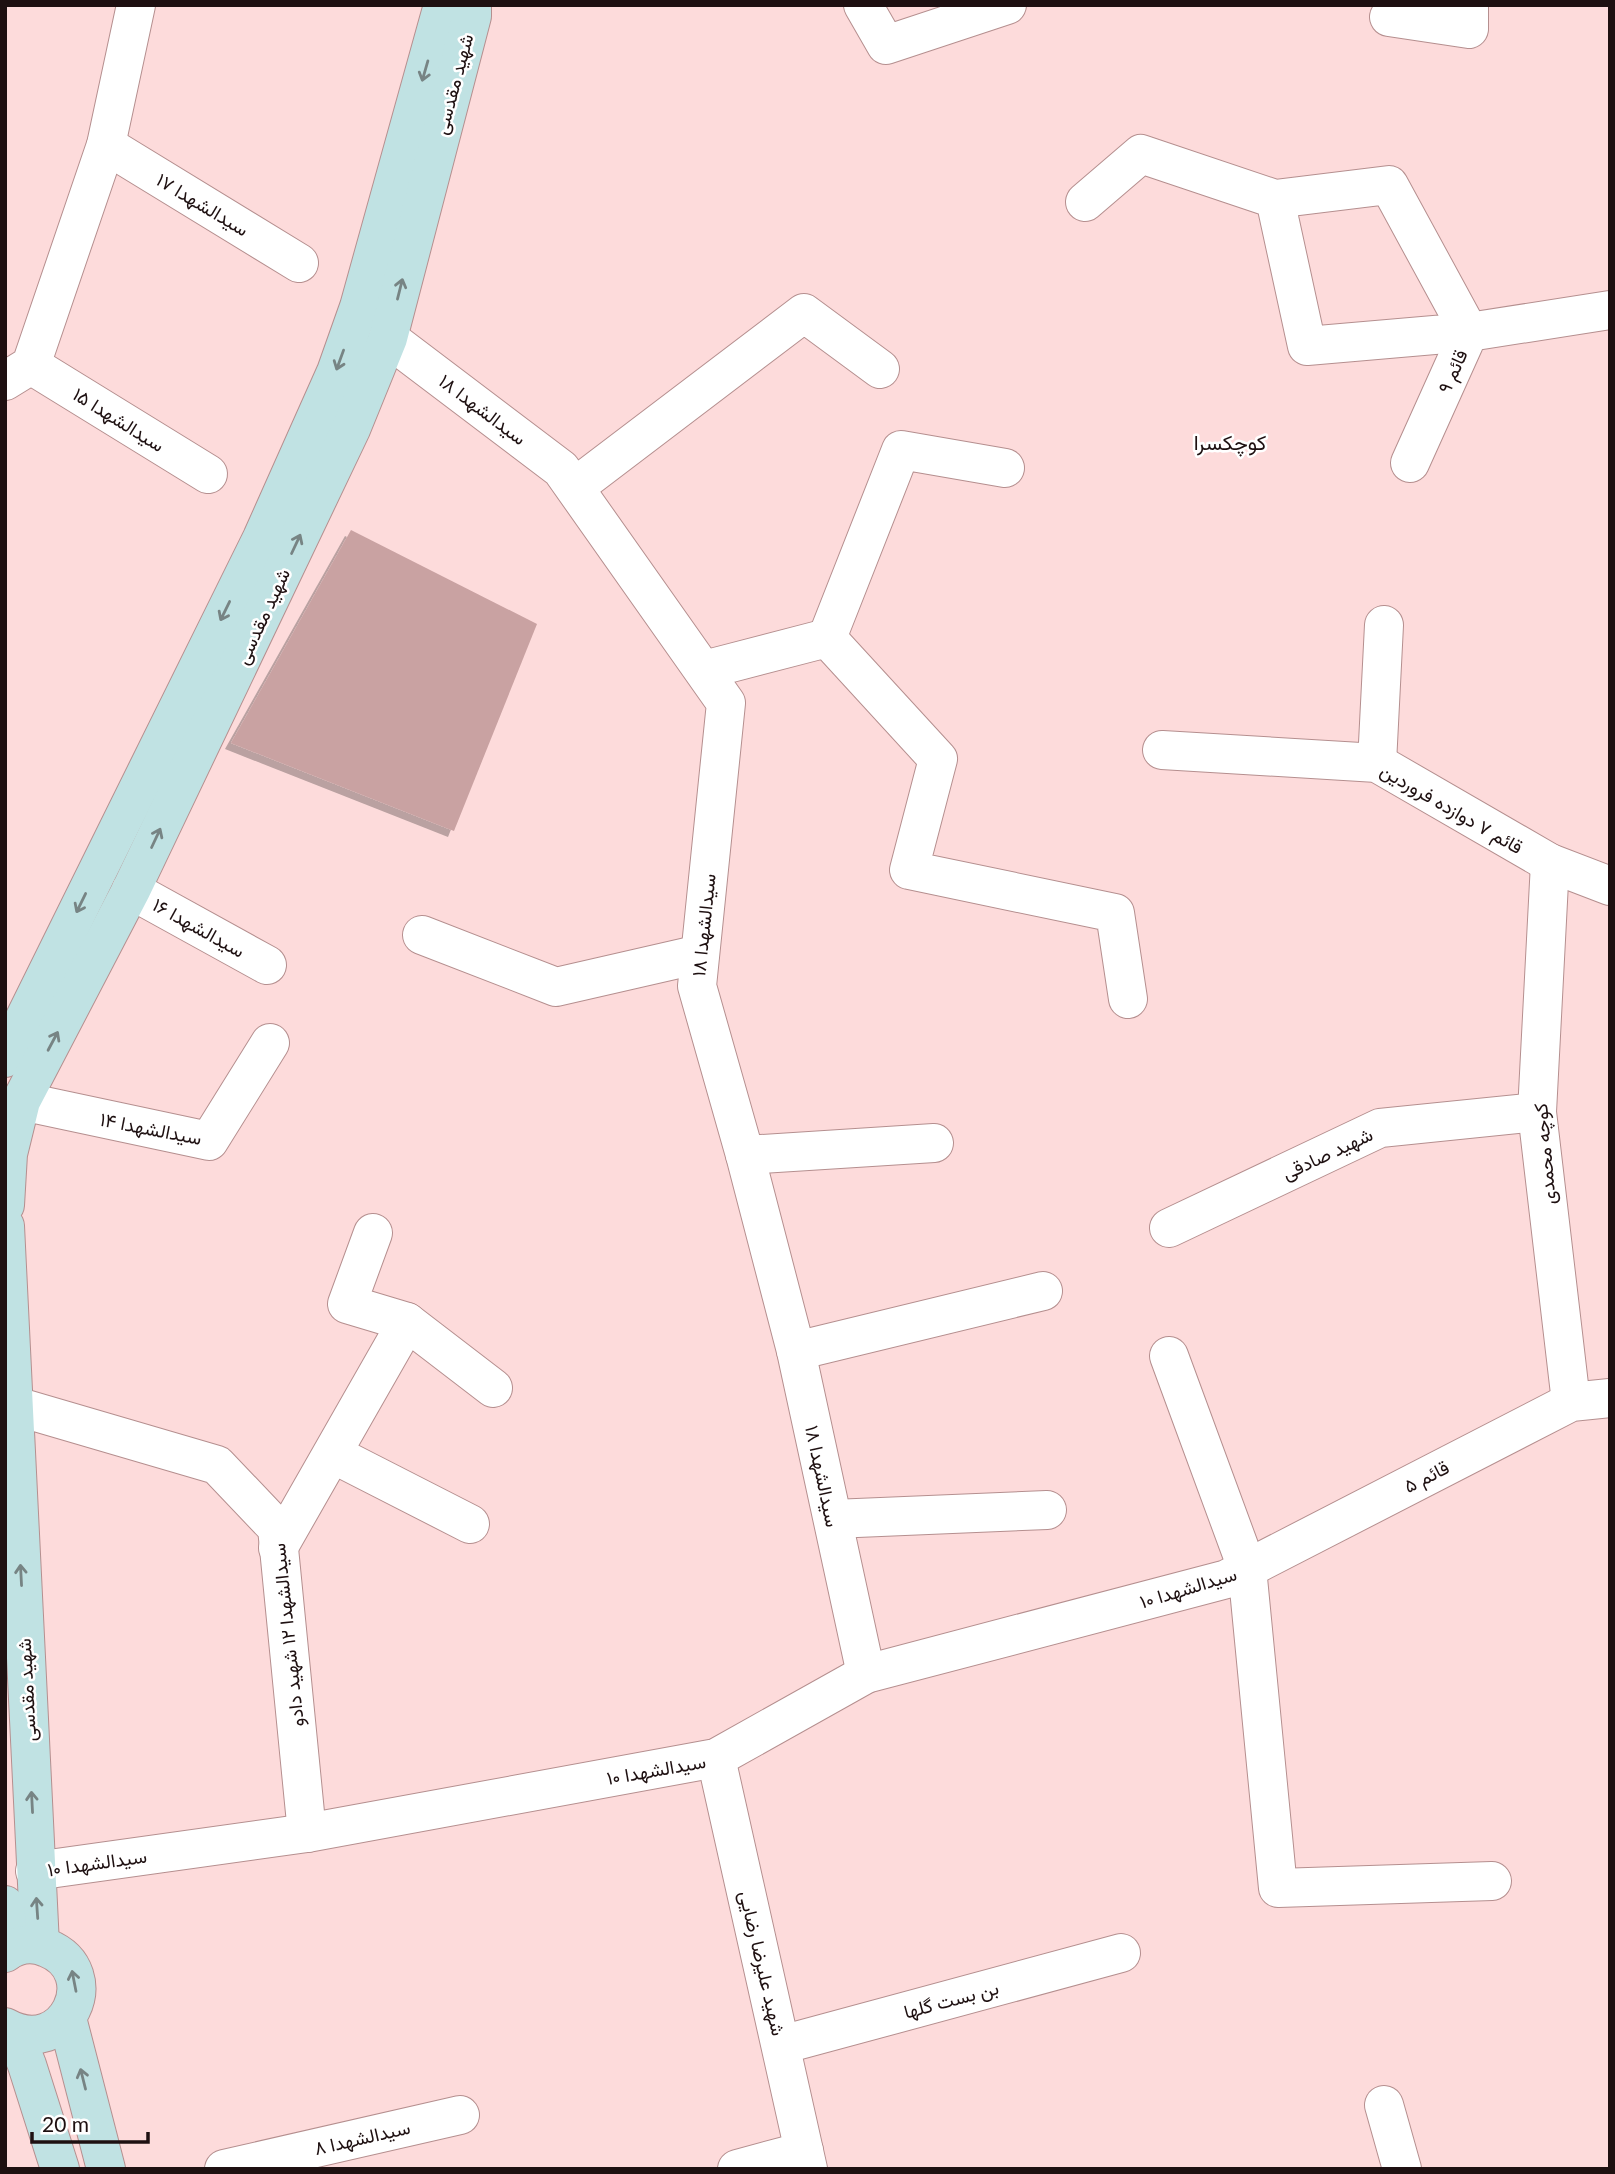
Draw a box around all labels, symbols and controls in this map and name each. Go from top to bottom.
street label: شهید مقدسی [429,31,478,137]
one-way arrow [417,60,430,82]
street label: سیدالشهدا ۱۷ [152,168,253,241]
one-way arrow [394,278,407,301]
street label: قائم ۹ [1432,346,1474,397]
one-way arrow [333,348,345,370]
street label: سیدالشهدا ۱۸ [434,369,531,450]
street label: سیدالشهدا ۱۵ [69,382,169,457]
district label: کوچکسرا [1194,429,1266,457]
one-way arrow [290,534,303,555]
street label: شهید مقدسی [230,564,295,668]
one-way arrow [218,600,232,621]
street label: قائم ۷ دوازده فروردین [1376,758,1527,860]
one-way arrow [150,828,163,849]
street label: سیدالشهدا ۱۸ [686,872,721,978]
one-way arrow [74,892,88,913]
street label: سیدالشهدا ۱۶ [149,892,249,963]
one-way arrow [46,1031,60,1052]
street label: کوچه محمدی [1528,1102,1563,1206]
street label: سیدالشهدا ۱۴ [98,1107,204,1150]
street label: شهید صادقی [1278,1122,1376,1185]
street label: سیدالشهدا ۱۸ [800,1423,845,1529]
street label: قائم ۵ [1400,1455,1453,1499]
street label: سیدالشهدا ۱۲ شهید دادو [266,1542,309,1728]
street label: سیدالشهدا ۱۰ [1137,1561,1240,1614]
one-way arrow [14,1564,27,1587]
street label: شهید مقدسی [12,1638,41,1742]
street label: سیدالشهدا ۱۰ [605,1749,708,1790]
one-way arrow [25,1791,38,1814]
street label: سیدالشهدا ۱۰ [46,1844,148,1881]
street label: شهید علیرضا رضایی [734,1888,791,2038]
one-way arrow [31,1896,44,1919]
one-way arrow [67,1971,80,1993]
street label: بن بست گلها [901,1975,1001,2024]
one-way arrow [75,2068,88,2090]
scale bar [32,2100,147,2144]
text: 20 m [42,2111,89,2136]
street label: سیدالشهدا ۸ [312,2115,413,2160]

